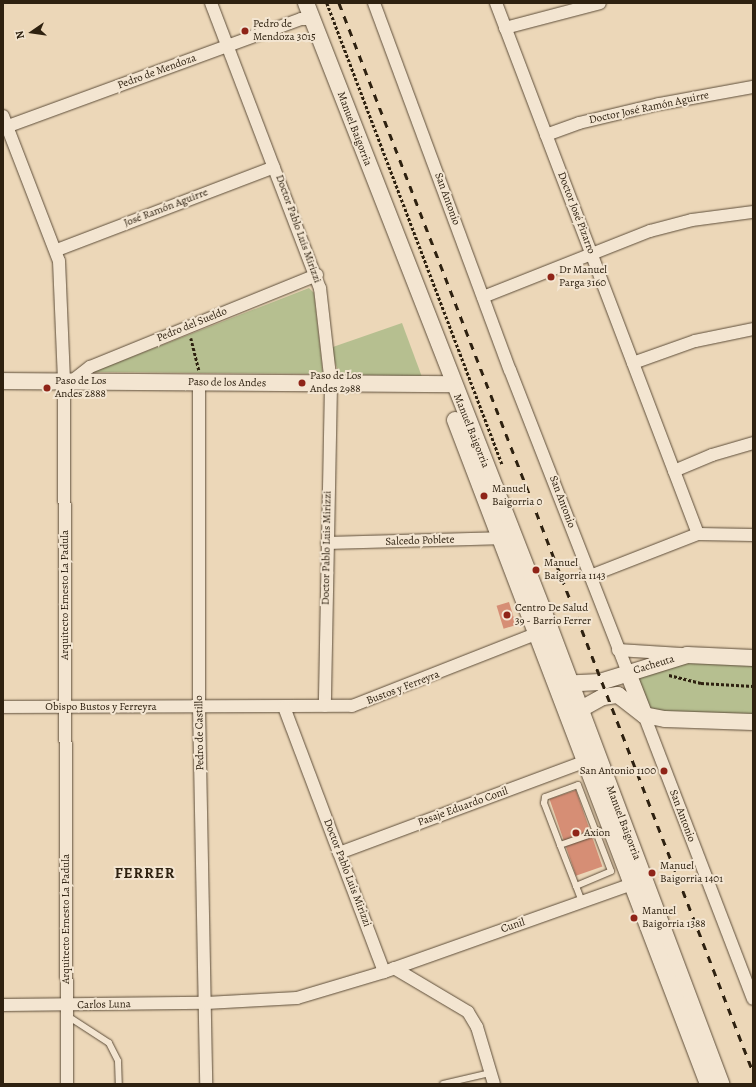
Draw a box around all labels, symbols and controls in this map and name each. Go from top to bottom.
north arrow [12,12,52,52]
place label: Pedro de Mendoza 3015 [253,18,316,44]
marker: Pedro de Mendoza 3015 [240,26,250,36]
text: N [12,29,28,40]
street label: Pedro de Mendoza [116,52,198,92]
street label: Doctor José Ramón Aguirre [588,89,710,127]
street label: Manuel Baigorria [334,90,374,168]
street label: Doctor José Pizarro [554,170,598,256]
street label: San Antonio [431,171,463,227]
street label: Doctor Pablo Luis Mirizzi [272,173,324,285]
street label: José Ramón Aguirre [122,186,210,230]
place label: Dr Manuel Parga 3160 [559,264,607,290]
marker: Dr Manuel Parga 3160 [546,272,556,282]
street label: Pedro del Sueldo [155,305,229,345]
place label: Paso de Los Andes 2988 [310,370,362,396]
place label: Paso de Los Andes 2888 [55,375,107,401]
street label: Paso de los Andes [188,376,266,390]
marker: Paso de Los Andes 2988 [297,378,307,388]
marker: Paso de Los Andes 2888 [42,383,52,393]
street label: Manuel Baigorria [450,392,492,470]
street label: San Antonio [546,474,578,530]
place label: Manuel Baigorria 0 [492,483,542,509]
street label: Doctor Pablo Luis Mirizzi [319,491,335,605]
marker: Manuel Baigorria 0 [479,491,489,501]
street label: Arquitecto Ernesto La Padula [58,530,72,660]
street label: Salcedo Poblete [385,533,455,549]
place label: Manuel Baigorria 1143 [544,557,606,583]
marker: Manuel Baigorria 1143 [531,565,541,575]
place label: Centro De Salud 39 - Barrio Ferrer [515,602,592,628]
marker: Centro De Salud 39 - Barrio Ferrer [502,610,512,620]
street label: Cacheuta [632,653,676,677]
street label: Bustos y Ferreyra [365,668,441,708]
street label: Pedro de Castillo [193,695,207,771]
street label: Obispo Bustos y Ferreyra [45,700,157,714]
place label: San Antonio 1100 [580,764,656,778]
marker: San Antonio 1100 [659,766,669,776]
street label: Manuel Baigorria [603,784,643,862]
street label: Pasaje Eduardo Conil [416,785,510,829]
street label: San Antonio [666,788,698,844]
street label: Doctor Pablo Luis Mirizzi [320,817,374,929]
place label: Axion [584,826,610,840]
marker: Axion [571,828,581,838]
street label: Arquitecto Ernesto La Padula [59,854,73,984]
place label: Manuel Baigorria 1401 [660,860,723,886]
district label: FERRER [115,865,175,883]
marker: Manuel Baigorria 1401 [647,868,657,878]
place label: Manuel Baigorria 1388 [642,905,706,931]
marker: Manuel Baigorria 1388 [629,913,639,923]
street label: Cunil [499,916,527,936]
street label: Carlos Luna [77,998,131,1012]

